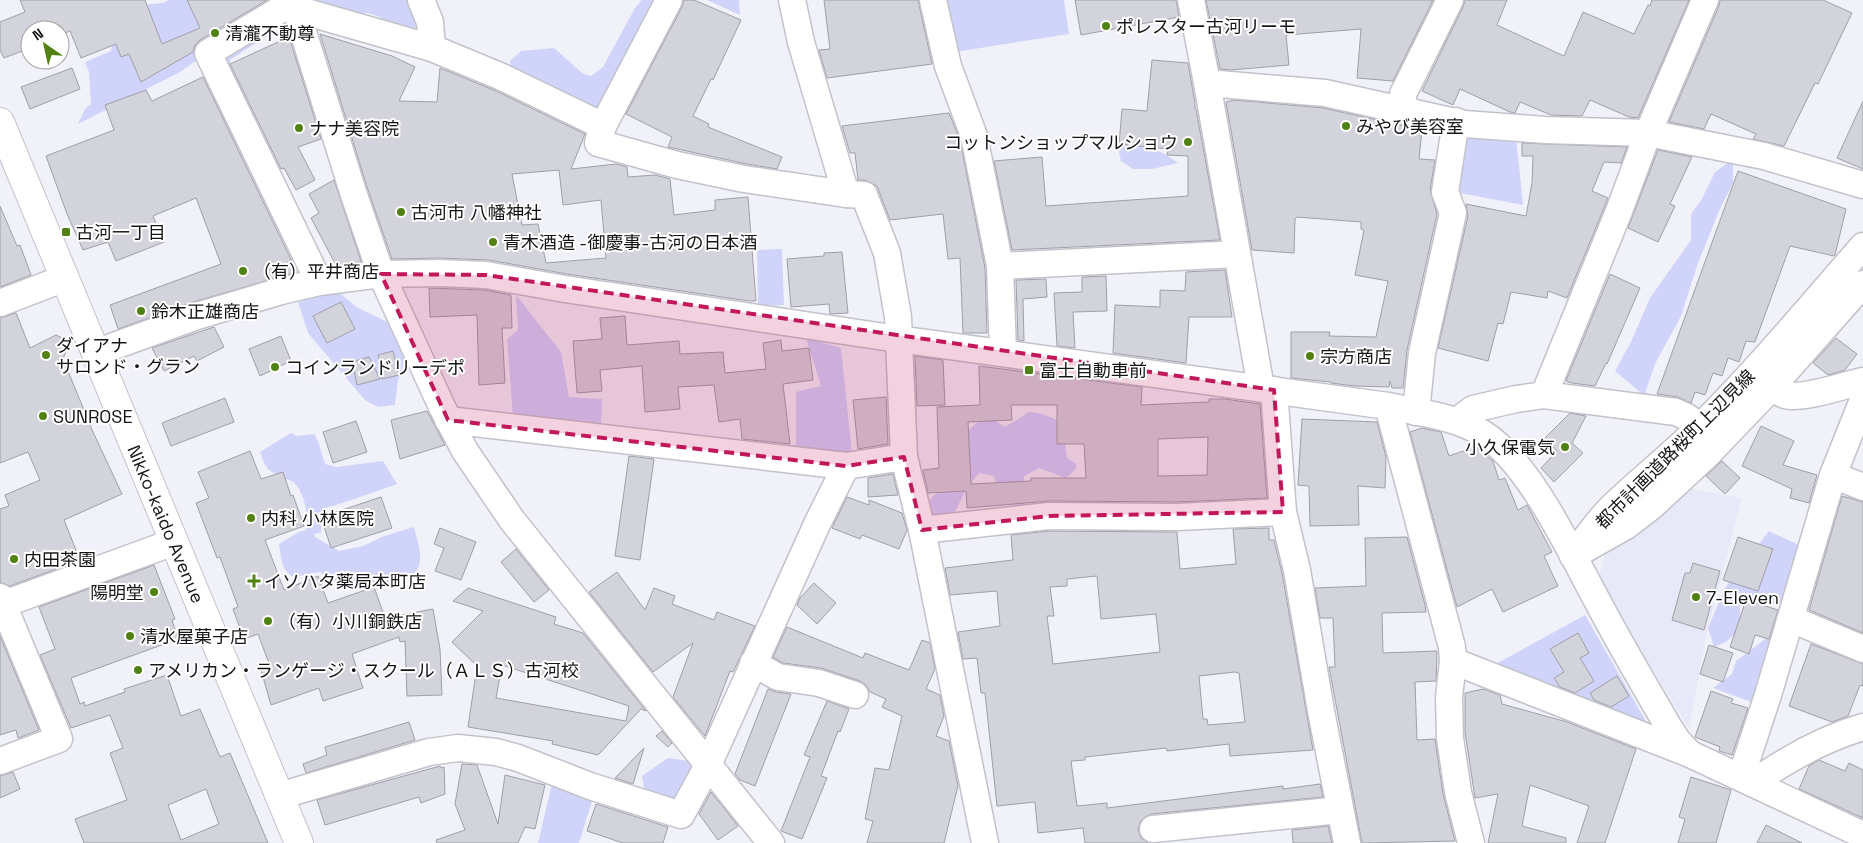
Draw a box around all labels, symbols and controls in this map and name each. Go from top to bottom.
place label: ポレスター古河リーモ [1116,15,1296,38]
north arrow [20,20,70,70]
marker: ポレスター古河リーモ [1100,20,1112,32]
place label: 清瀧不動尊 [225,22,315,45]
text: N [29,24,47,44]
marker: 清瀧不動尊 [209,27,221,39]
place label: みやび美容室 [1356,115,1464,138]
place label: ナナ美容院 [309,117,399,140]
marker: みやび美容室 [1340,120,1352,132]
marker: ナナ美容院 [293,122,305,134]
place label: コットンショップマルショウ [944,131,1178,154]
marker: コットンショップマルショウ [1182,136,1194,148]
place label: 古河市 八幡神社 [411,201,542,224]
marker: 古河市 八幡神社 [395,206,407,218]
place label: 古河一丁目 [76,221,166,244]
marker: 古河一丁目 [60,226,72,238]
place label: 青木酒造 -御慶事-古河の日本酒 [503,231,758,254]
marker: 青木酒造 -御慶事-古河の日本酒 [487,236,499,248]
place label: （有）平井商店 [253,260,379,283]
marker: （有）平井商店 [237,265,249,277]
place label: 鈴木正雄商店 [151,300,259,323]
marker: 鈴木正雄商店 [135,305,147,317]
place label: ダイアナ サロンド・グラン [56,334,200,378]
place label: 宗方商店 [1320,345,1392,368]
marker: ダイアナ サロンド・グラン [40,349,52,361]
marker: 宗方商店 [1304,350,1316,362]
place label: コインランドリーデポ [285,356,465,379]
place label: 富士自動車前 [1039,359,1147,382]
marker: コインランドリーデポ [269,361,281,373]
marker: 富士自動車前 [1023,364,1035,376]
street label: 都市計画道路桜町上辺見線 [1591,365,1759,533]
place label: SUNROSE [53,405,133,428]
marker: SUNROSE [37,410,49,422]
place label: 小久保電気 [1465,436,1555,459]
marker: 小久保電気 [1559,441,1571,453]
street label: Nikko-kaido Avenue [122,442,210,606]
place label: 内科 小林医院 [261,507,374,530]
marker: 内科 小林医院 [245,512,257,524]
place label: 内田茶園 [24,548,96,571]
marker: 内田茶園 [8,553,20,565]
place label: イソハタ薬局本町店 [264,570,426,593]
marker: イソハタ薬局本町店 [248,575,260,587]
place label: 陽明堂 [90,581,144,604]
marker: 陽明堂 [148,586,160,598]
place label: 7-Eleven [1706,586,1779,609]
marker: 7-Eleven [1690,591,1702,603]
place label: （有）小川銅鉄店 [278,610,422,633]
marker: （有）小川銅鉄店 [262,615,274,627]
place label: 清水屋菓子店 [140,625,248,648]
marker: 清水屋菓子店 [124,630,136,642]
place label: アメリカン・ランゲージ・スクール（ＡＬＳ）古河校 [148,659,579,682]
marker: アメリカン・ランゲージ・スクール（ＡＬＳ）古河校 [132,664,144,676]

